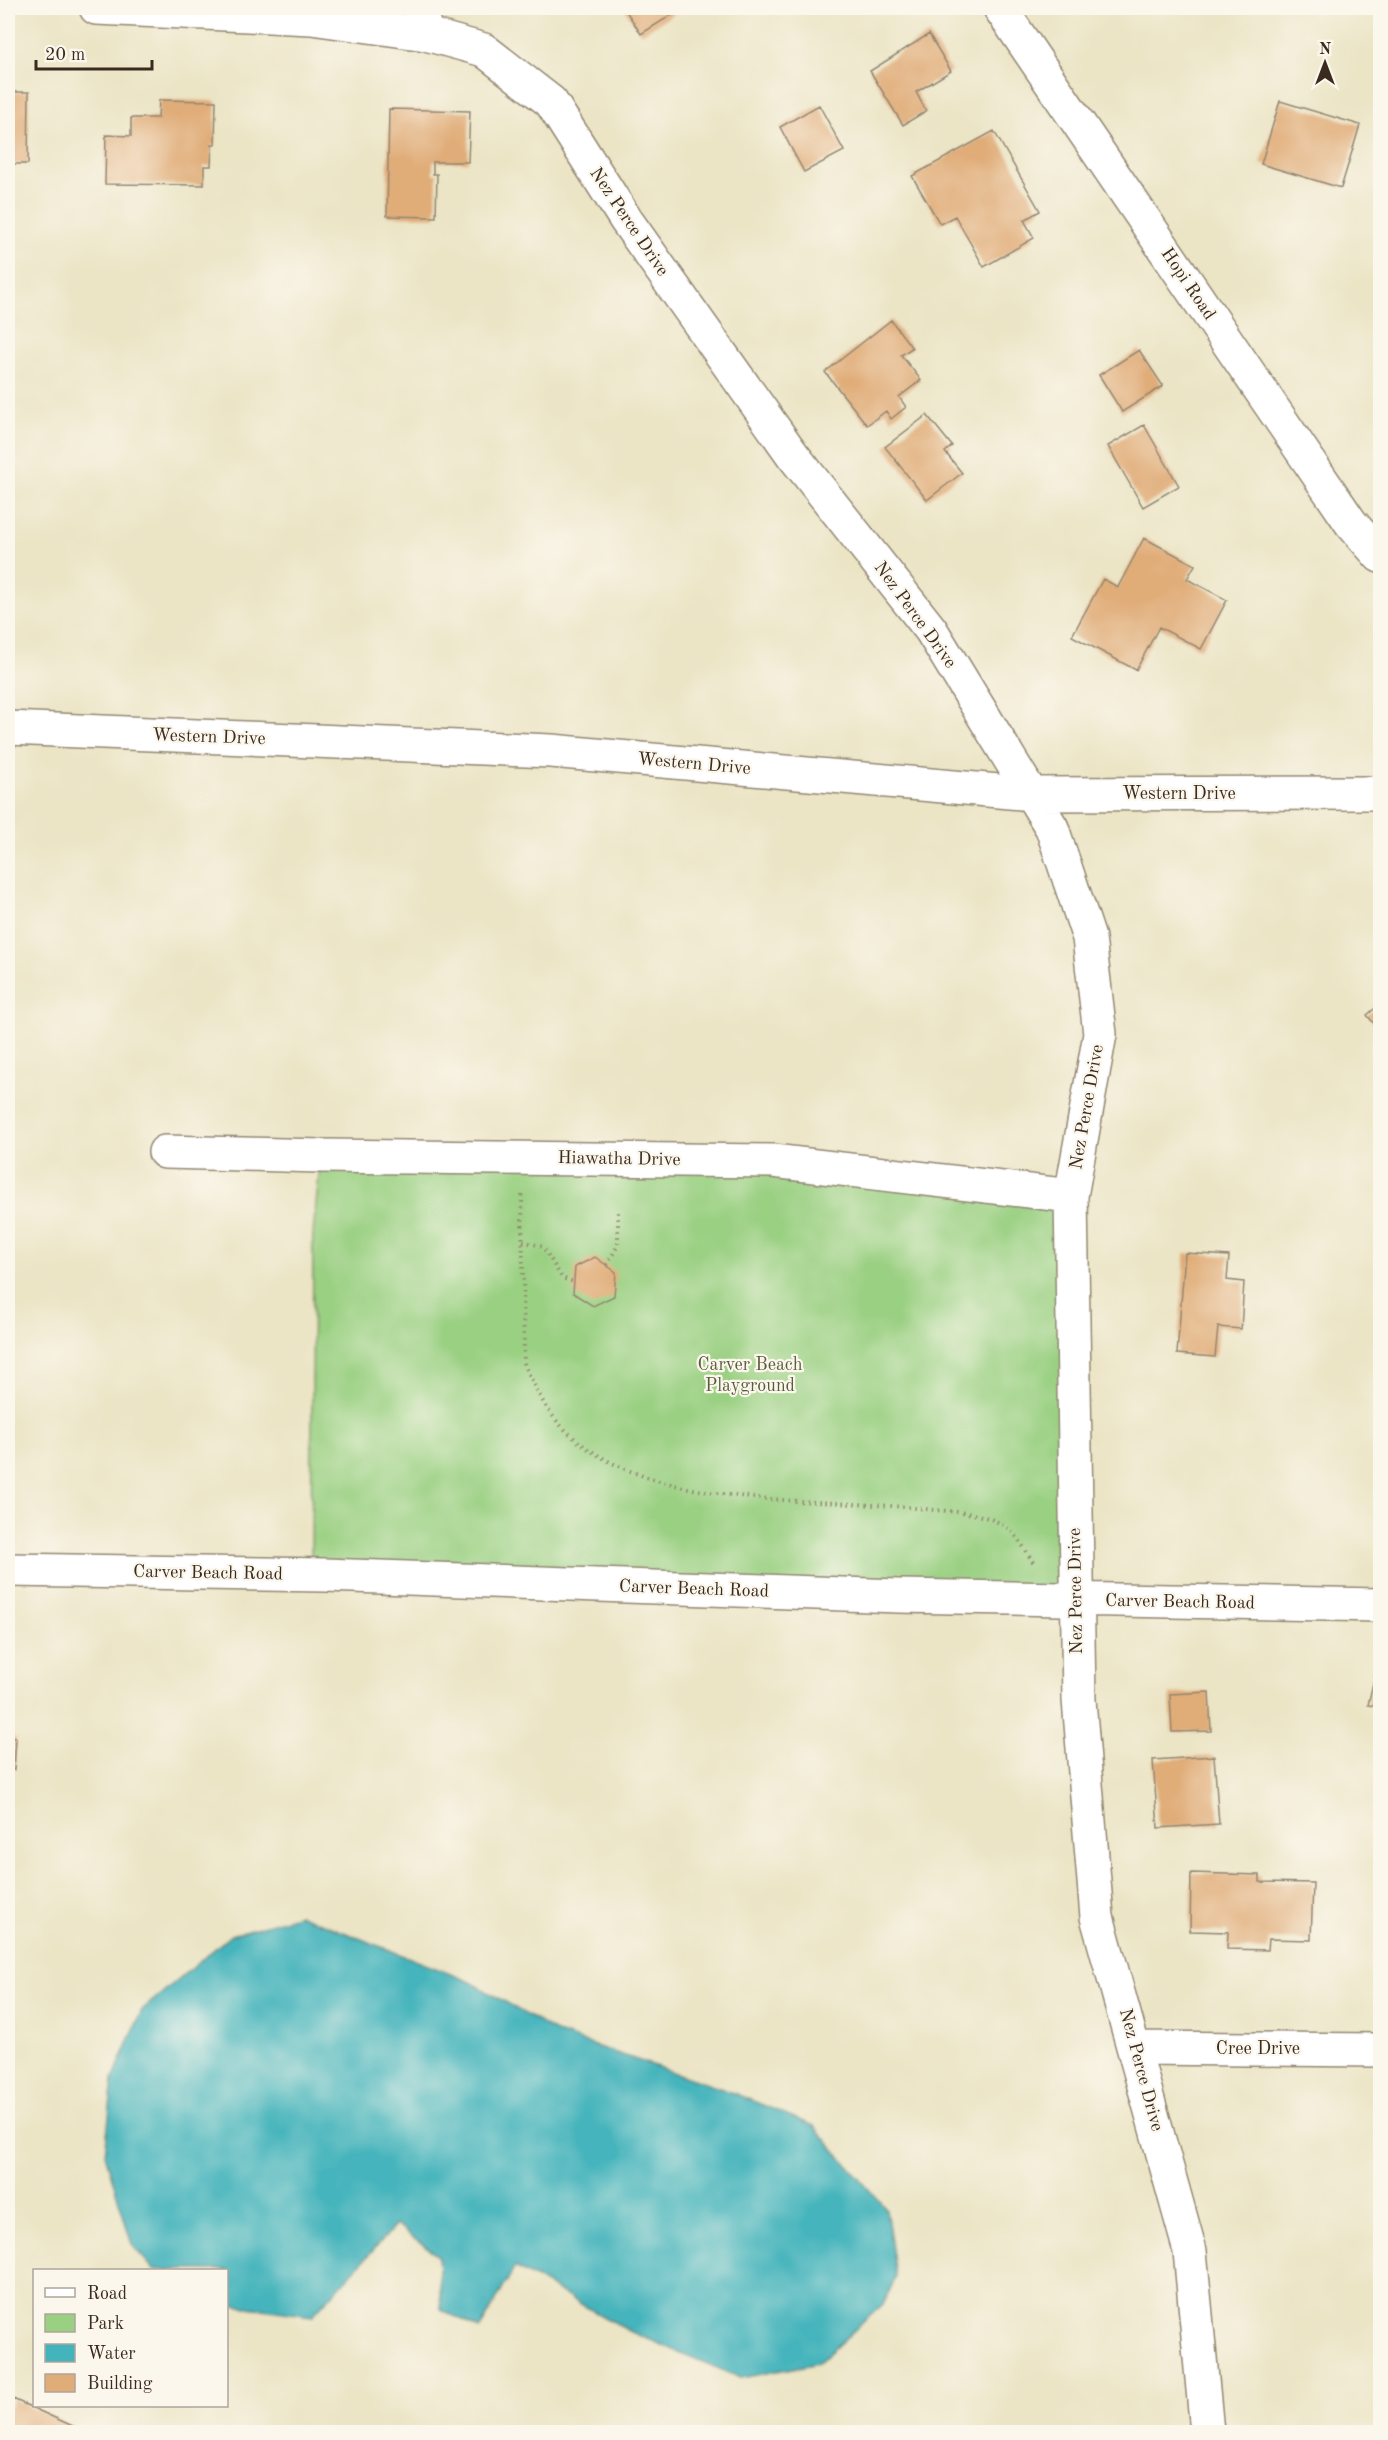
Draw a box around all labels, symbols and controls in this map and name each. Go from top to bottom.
scale bar [36,33,152,71]
north arrow [1295,33,1355,93]
text: N [1319,42,1332,58]
text: 20 m [45,46,85,64]
street label: Nez Perce Drive [586,165,672,279]
street label: Hopi Road [1157,245,1219,323]
street label: Nez Perce Drive [871,559,959,671]
street label: Western Drive [152,726,266,748]
street label: Western Drive [637,750,751,778]
street label: Western Drive [1122,785,1236,803]
street label: Nez Perce Drive [1067,1043,1107,1171]
street label: Hiawatha Drive [557,1149,681,1169]
park label: Carver Beach Playground [698,1356,803,1395]
street label: Nez Perce Drive [1066,1528,1086,1654]
street label: Carver Beach Road [133,1563,283,1583]
street label: Carver Beach Road [619,1577,769,1601]
street label: Carver Beach Road [1105,1592,1255,1612]
street label: Nez Perce Drive [1116,2007,1166,2133]
street label: Cree Drive [1216,2040,1300,2058]
legend [33,2269,228,2407]
text: Road [87,2285,127,2303]
text: Park [87,2315,124,2333]
text: Water [87,2345,136,2363]
text: Building [87,2375,153,2393]

